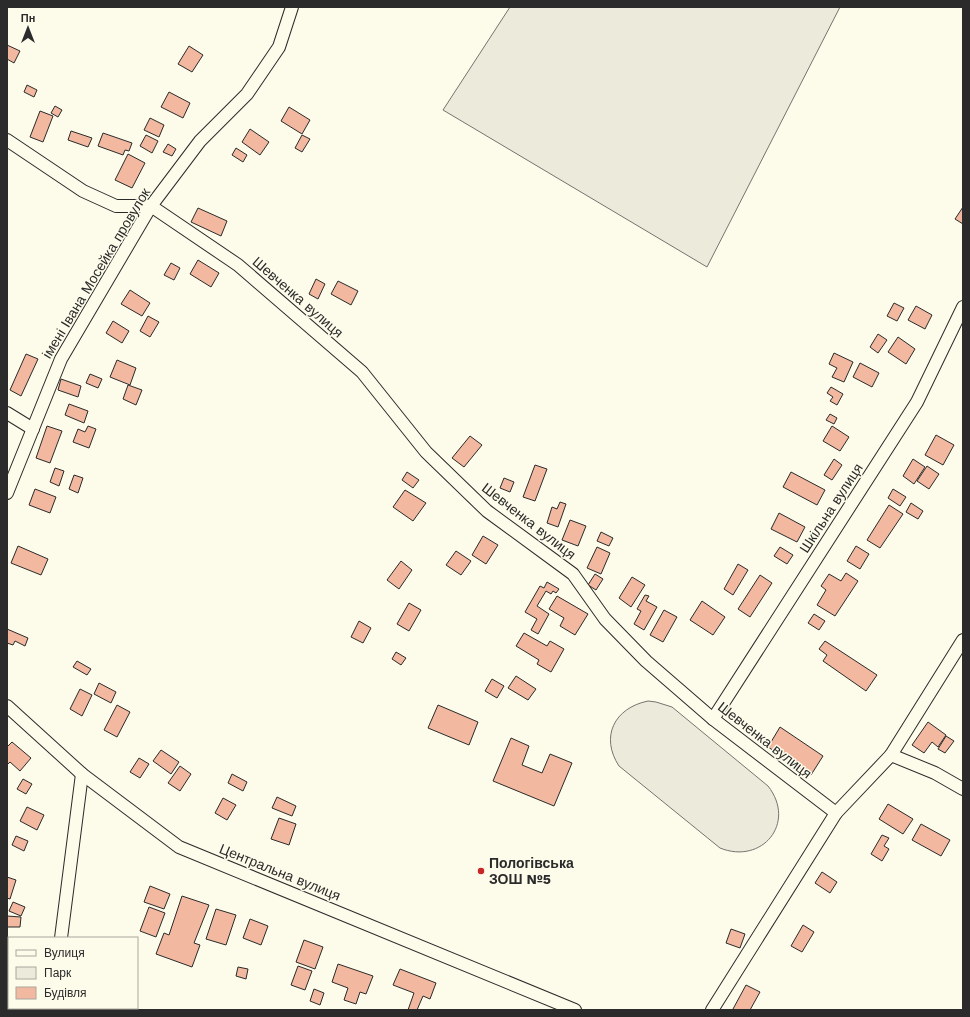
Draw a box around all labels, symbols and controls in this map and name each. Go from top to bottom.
north arrow [8,8,48,48]
text: Пн [21,12,35,25]
street label: імені Івана Мосейка провулок [39,184,154,361]
street label: Шевченка вулиця [249,253,347,341]
street label: Шкільна вулиця [796,460,866,556]
street label: Шевченка вулиця [479,479,579,563]
street label: Шевченка вулиця [715,698,815,782]
street label: Центральна вулиця [217,840,343,904]
place label: Пологівська ЗОШ №5 [489,855,574,887]
marker: Пологівська ЗОШ №5 [476,866,486,876]
legend [8,937,138,1009]
text: Вулиця [44,946,85,960]
text: Парк [44,966,72,980]
text: Будівля [44,986,86,1000]

